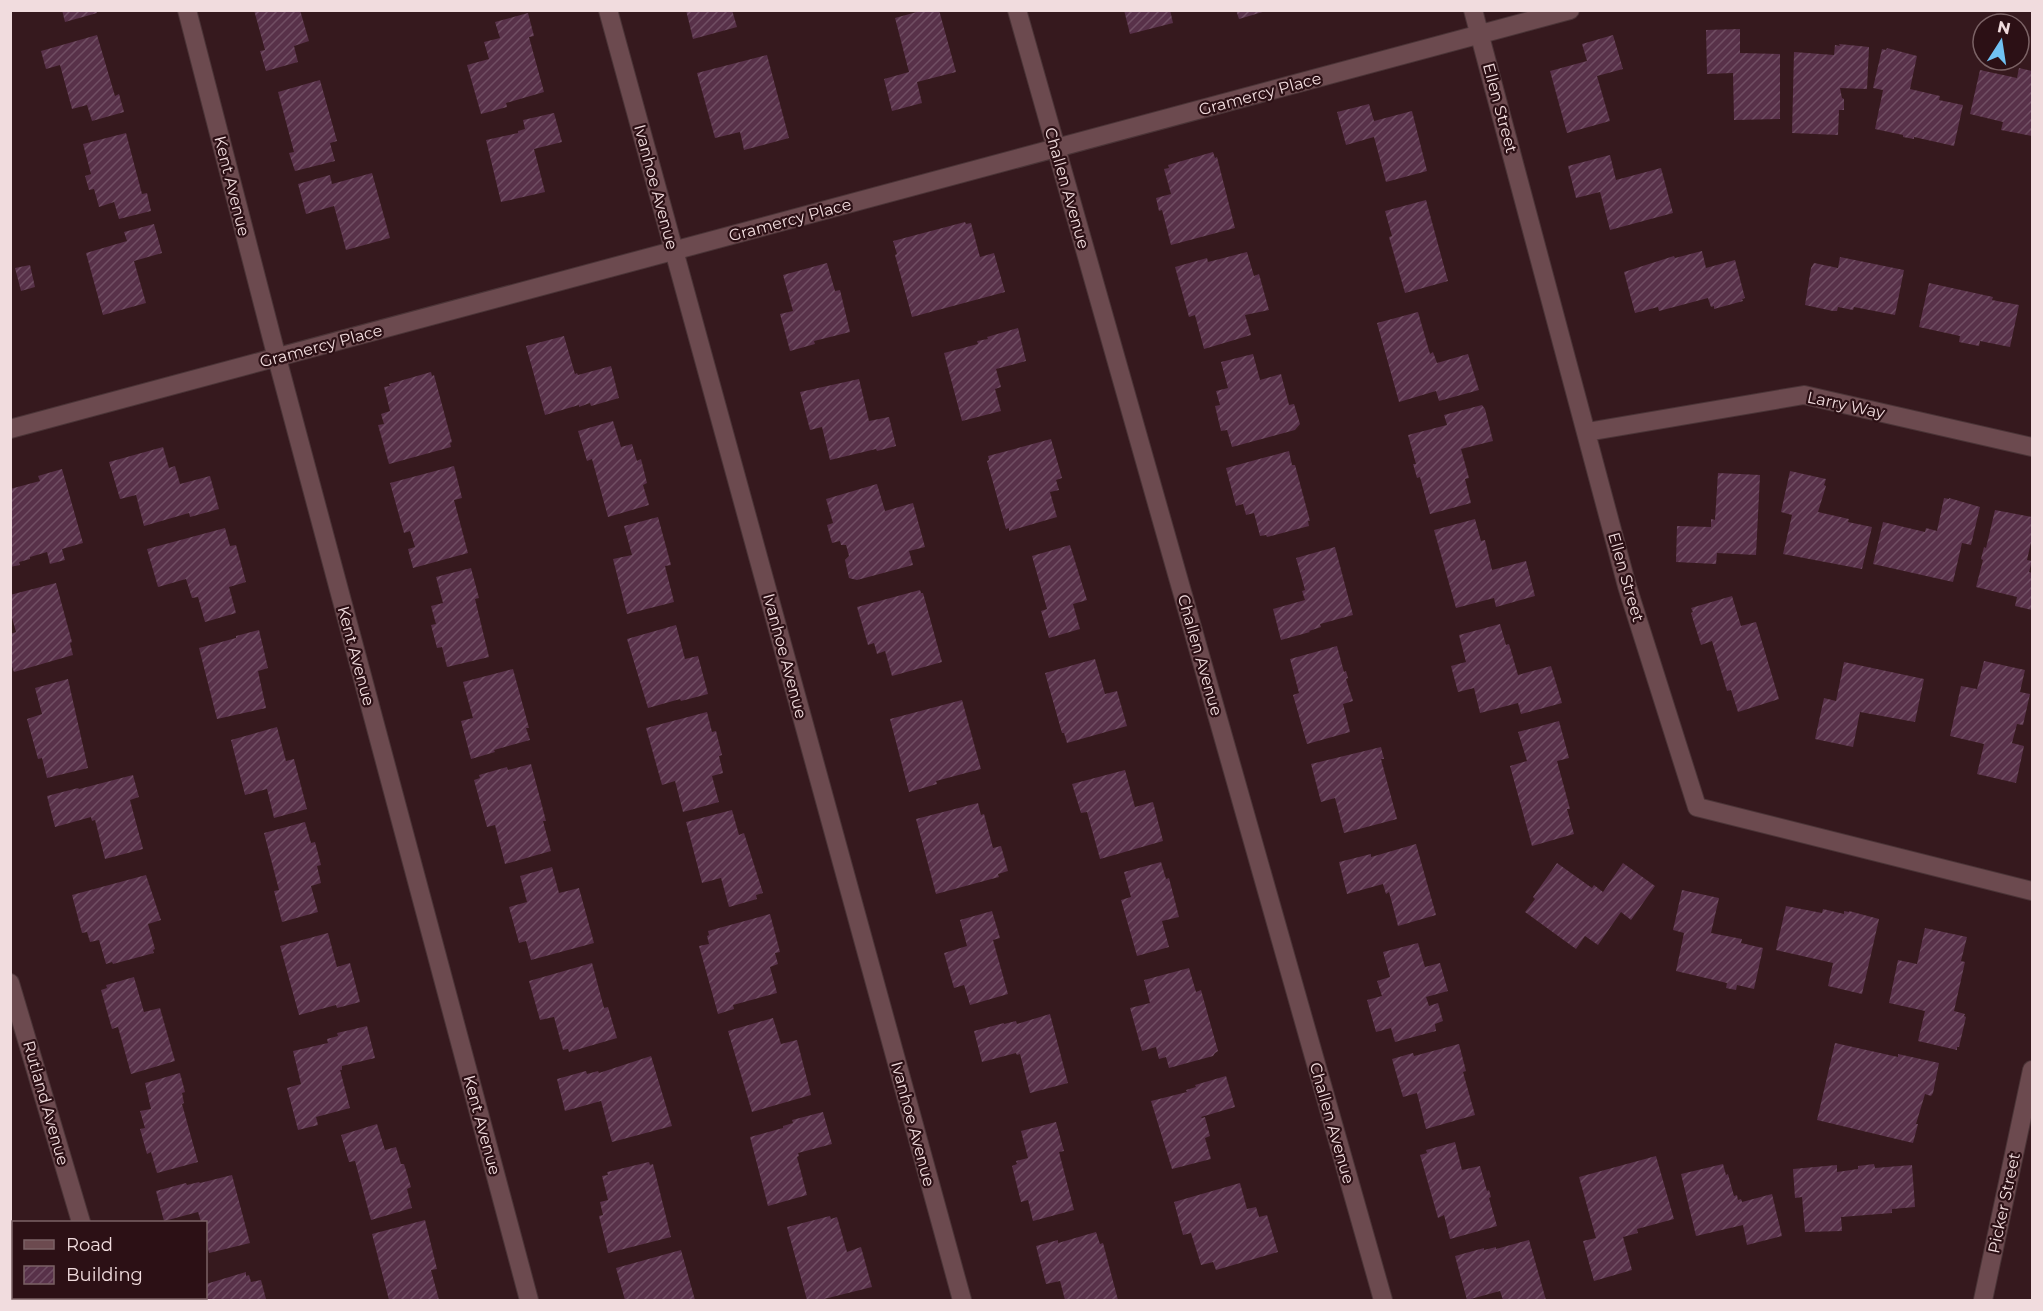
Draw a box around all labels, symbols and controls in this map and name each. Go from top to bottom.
north arrow [1971,12,2031,72]
text: N [1996,17,2012,38]
street label: Ellen Street [1479,61,1521,156]
street label: Gramercy Place [1197,69,1323,119]
street label: Ivanhoe Avenue [630,122,682,252]
street label: Challen Avenue [1041,125,1093,251]
street label: Kent Avenue [210,134,254,238]
street label: Gramercy Place [727,195,853,245]
street label: Gramercy Place [258,321,384,371]
street label: Larry Way [1805,387,1887,423]
street label: Ellen Street [1604,530,1648,624]
street label: Ivanhoe Avenue [759,591,811,721]
street label: Challen Avenue [1174,592,1226,718]
street label: Kent Avenue [334,604,378,708]
street label: Rutland Avenue [19,1038,73,1168]
street label: Ivanhoe Avenue [887,1059,939,1189]
street label: Challen Avenue [1306,1060,1358,1186]
street label: Kent Avenue [460,1073,504,1177]
street label: Picker Street [1984,1150,2024,1255]
legend [12,1221,207,1299]
text: Road [66,1234,113,1256]
text: Building [66,1264,143,1286]

